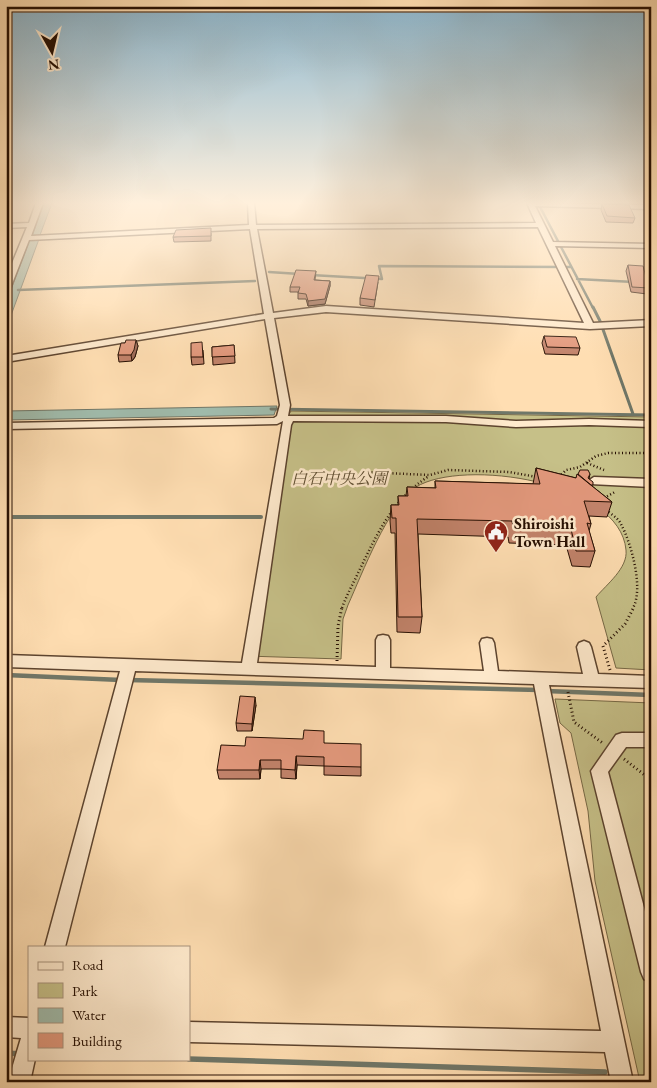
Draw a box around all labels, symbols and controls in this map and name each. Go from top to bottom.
north arrow [28,28,78,78]
text: N [46,55,61,75]
park label: 白石中央公園 [291,468,390,489]
place label: Shiroishi Town Hall [514,513,586,552]
public building icon: Shiroishi Town Hall [483,519,509,553]
legend [28,946,190,1060]
text: Road [72,955,104,974]
text: Park [72,981,99,1000]
text: Water [72,1005,106,1024]
text: Building [72,1031,122,1050]

